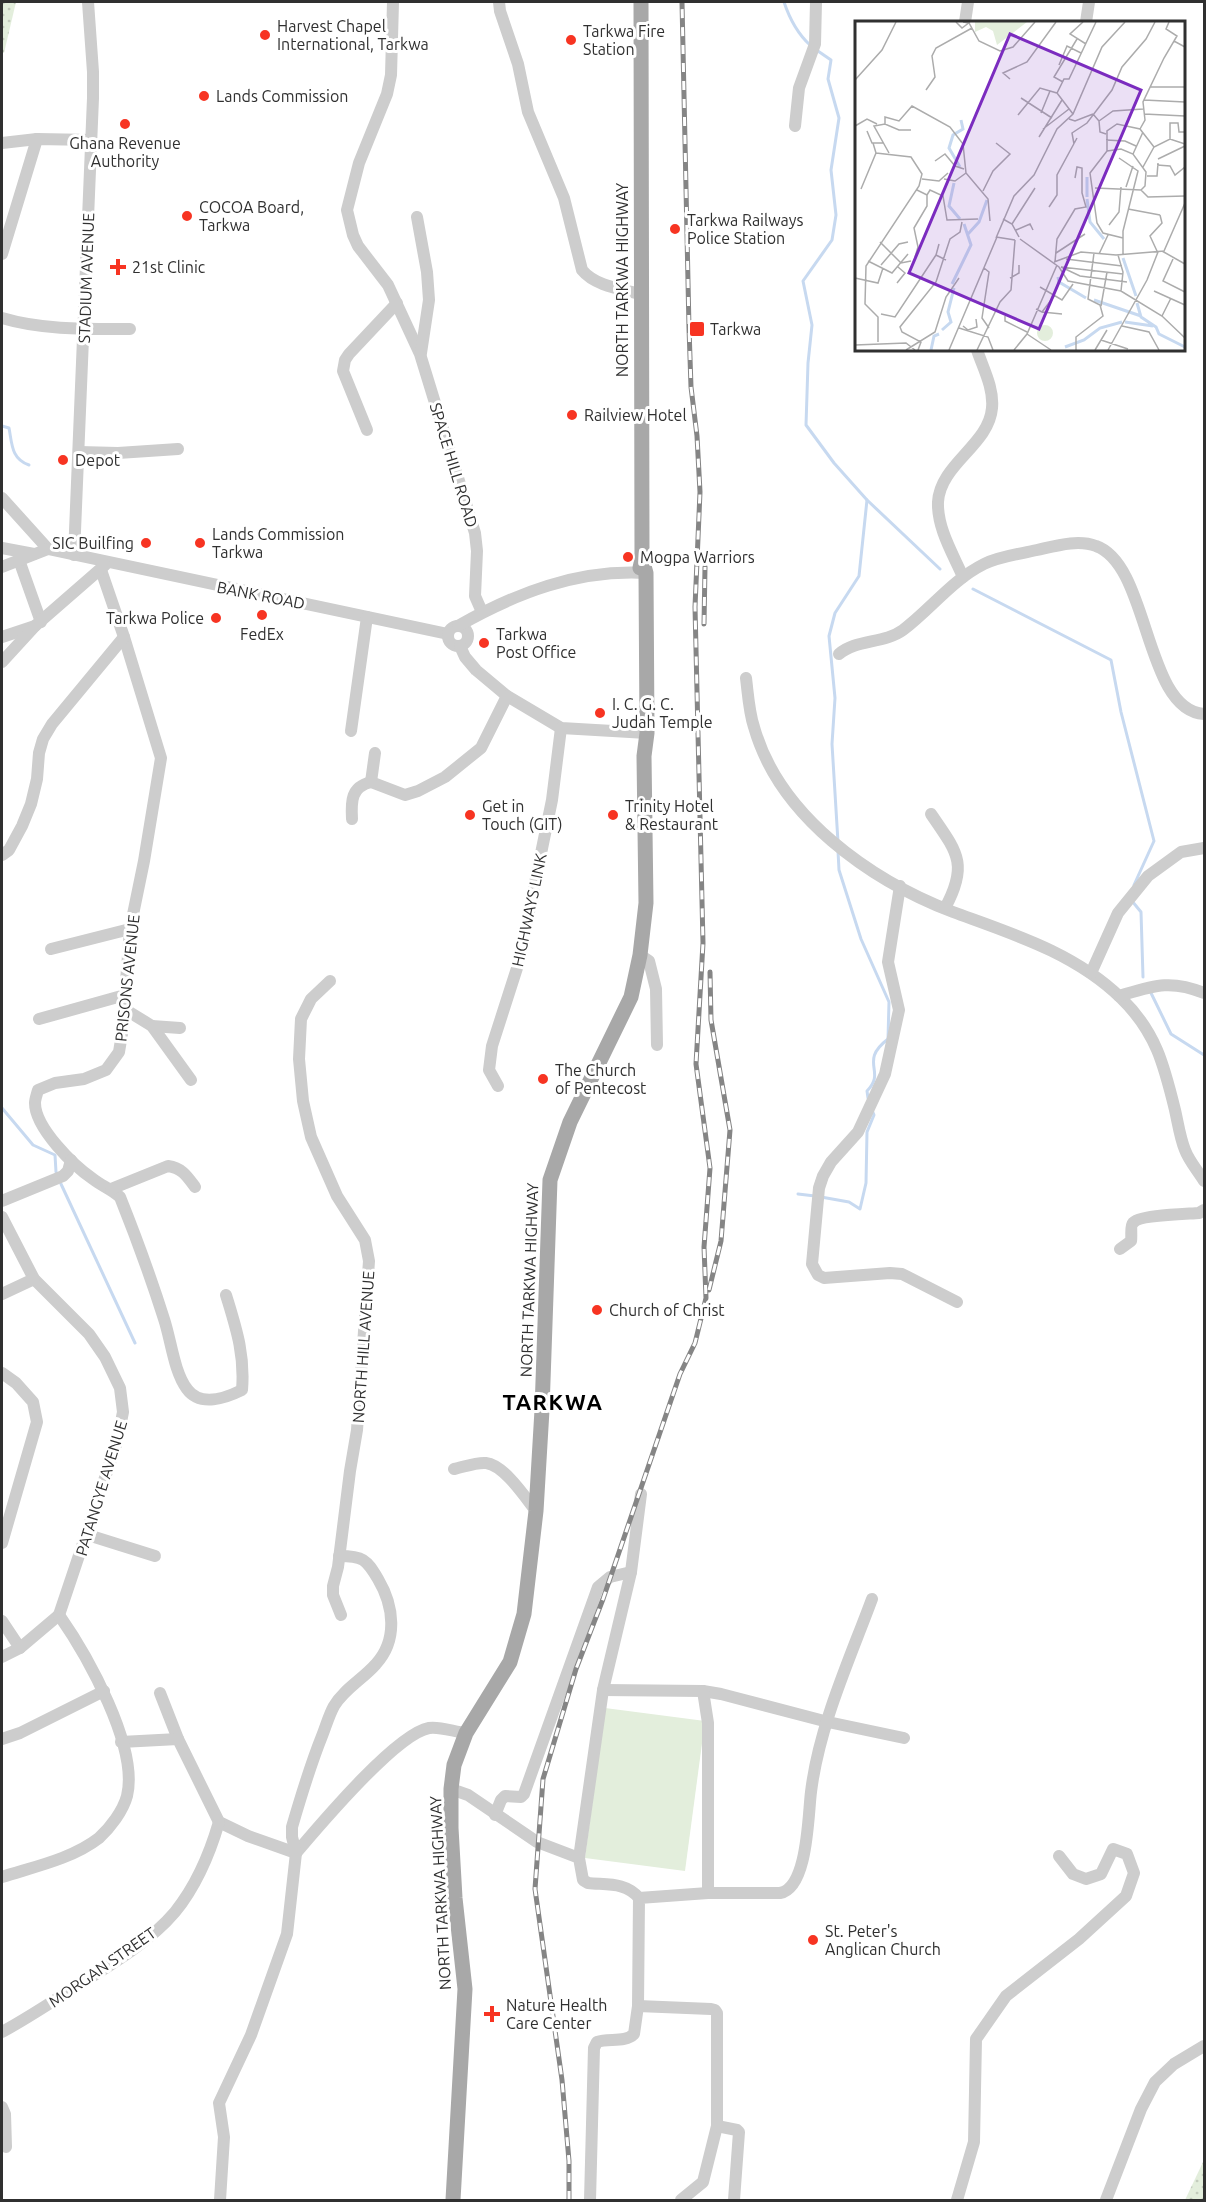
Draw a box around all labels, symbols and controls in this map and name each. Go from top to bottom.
place label: Harvest Chapel International, Tarkwa [277,17,429,53]
inset map [855,21,1185,351]
place label: Tarkwa Fire Station [583,22,665,58]
marker: Harvest Chapel International, Tarkwa [258,28,272,42]
marker: Tarkwa Fire Station [564,33,578,47]
place label: Lands Commission [216,87,348,105]
marker: Lands Commission [197,89,211,103]
marker: Ghana Revenue Authority [118,117,132,131]
place label: Ghana Revenue Authority [69,134,181,170]
street label: NORTH TARKWA HIGHWAY [613,182,631,377]
place label: COCOA Board, Tarkwa [199,198,304,234]
marker: COCOA Board, Tarkwa [180,209,194,223]
place label: Tarkwa Railways Police Station [687,211,804,247]
street label: STADIUM AVENUE [75,212,97,344]
marker: Tarkwa Railways Police Station [668,222,682,236]
marker: 21st Clinic [109,258,127,276]
place label: 21st Clinic [132,258,206,276]
marker: Tarkwa [688,320,706,338]
place label: Tarkwa [710,320,761,338]
street label: SPACE HILL ROAD [427,401,481,529]
place label: Railview Hotel [584,406,687,424]
marker: Railview Hotel [565,408,579,422]
place label: Depot [75,451,121,469]
marker: Depot [56,453,70,467]
place label: Lands Commission Tarkwa [212,525,344,561]
place label: SIC Builfing [52,534,134,552]
marker: SIC Builfing [139,536,153,550]
marker: Lands Commission Tarkwa [193,536,207,550]
place label: Mogpa Warriors [640,548,755,566]
marker: Mogpa Warriors [621,550,635,564]
street label: BANK ROAD [215,578,307,612]
marker: FedEx [255,608,269,622]
place label: Tarkwa Police [106,609,204,627]
marker: Tarkwa Police [209,611,223,625]
place label: FedEx [240,625,284,643]
place label: Tarkwa Post Office [496,625,576,661]
marker: Tarkwa Post Office [477,636,491,650]
place label: I. C. G. C. Judah Temple [612,695,713,731]
marker: I. C. G. C. Judah Temple [593,706,607,720]
place label: Get in Touch (GIT) [482,797,562,834]
place label: Trinity Hotel & Restaurant [625,797,719,833]
marker: Get in Touch (GIT) [463,808,477,822]
marker: Trinity Hotel & Restaurant [606,808,620,822]
street label: HIGHWAYS LINK [508,851,550,968]
street label: PRISONS AVENUE [111,913,143,1043]
place label: The Church of Pentecost [555,1061,647,1097]
marker: The Church of Pentecost [536,1072,550,1086]
street label: NORTH TARKWA HIGHWAY [517,1182,541,1378]
street label: NORTH HILL AVENUE [349,1270,377,1424]
place label: Church of Christ [609,1301,725,1319]
marker: Church of Christ [590,1303,604,1317]
district label: TARKWA [503,1389,603,1414]
street label: PATANGYE AVENUE [72,1418,130,1558]
street label: NORTH TARKWA HIGHWAY [426,1795,454,1991]
place label: St. Peter's Anglican Church [825,1922,941,1958]
street label: MORGAN STREET [45,1923,159,2011]
marker: St. Peter's Anglican Church [806,1933,820,1947]
place label: Nature Health Care Center [506,1996,607,2032]
marker: Nature Health Care Center [483,2005,501,2023]

